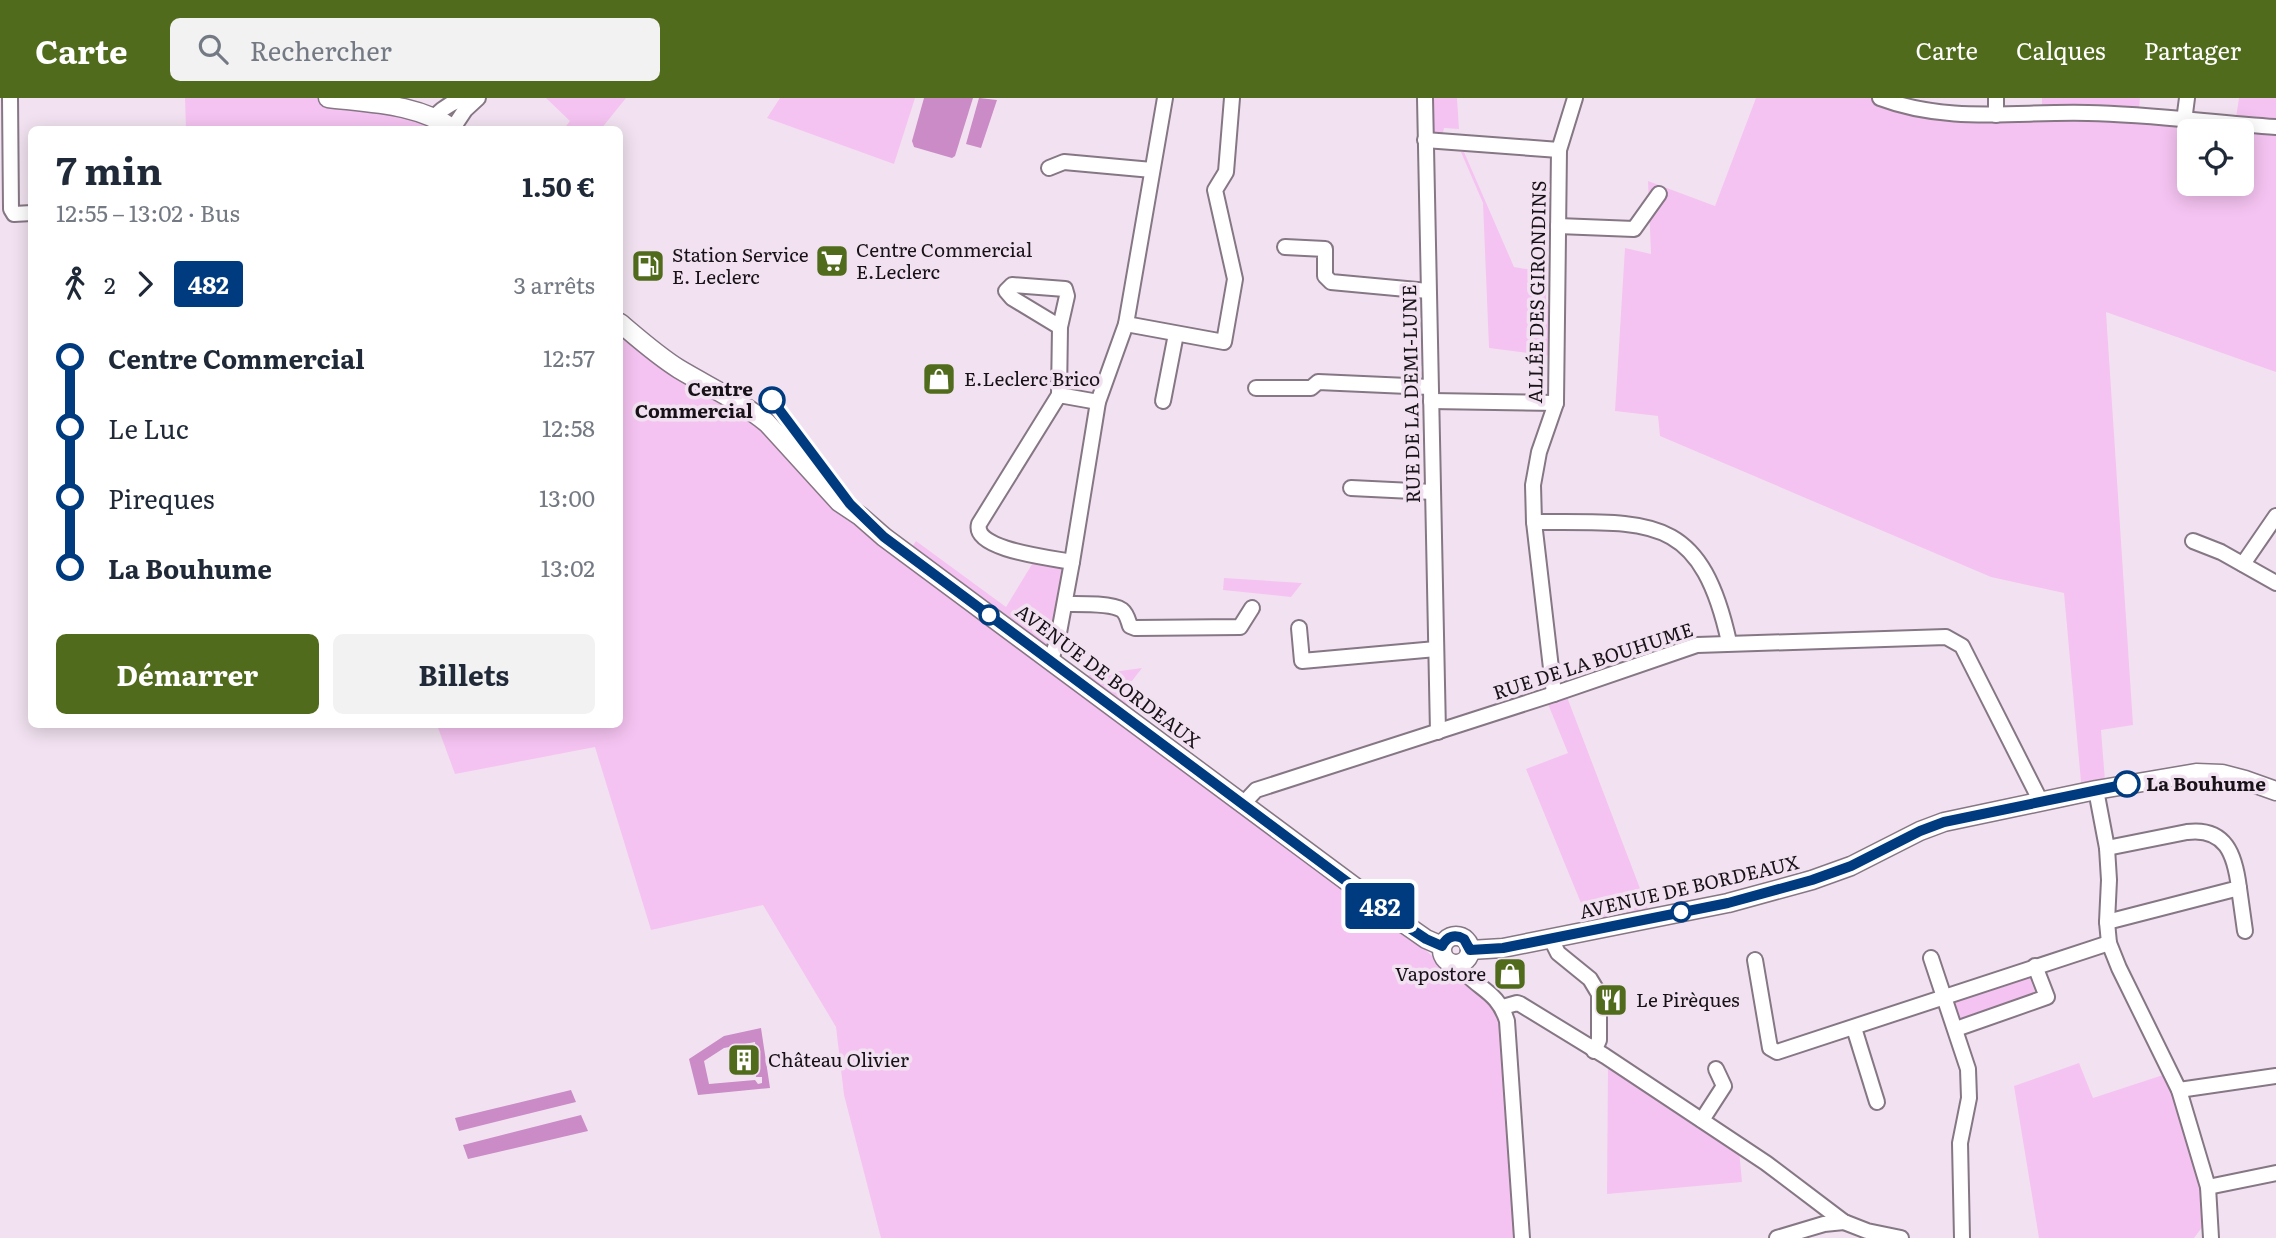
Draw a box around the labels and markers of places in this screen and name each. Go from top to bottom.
place label: Centre Commercial E.Leclerc [856,235,1032,285]
place label: Station Service E. Leclerc [672,240,809,290]
supermarket icon: Centre Commercial E.Leclerc [813,242,851,280]
fuel station icon: Station Service E. Leclerc [629,247,667,285]
shop icon: E.Leclerc Brico [920,360,958,398]
place label: E.Leclerc Brico [964,364,1100,392]
place label: Centre Commercial [635,374,753,424]
marker: Centre Commercial [759,387,785,413]
unlabelled marker [979,605,999,625]
place label: La Bouhume [2146,769,2266,797]
marker: La Bouhume [2114,771,2140,797]
unlabelled marker [1671,902,1691,922]
shop icon: Vapostore [1491,955,1529,993]
place label: Vapostore [1395,959,1486,987]
restaurant icon: Le Pirèques [1592,981,1630,1019]
place label: Le Pirèques [1636,985,1740,1013]
building icon: Château Olivier [725,1041,763,1079]
place label: Château Olivier [768,1045,909,1073]

